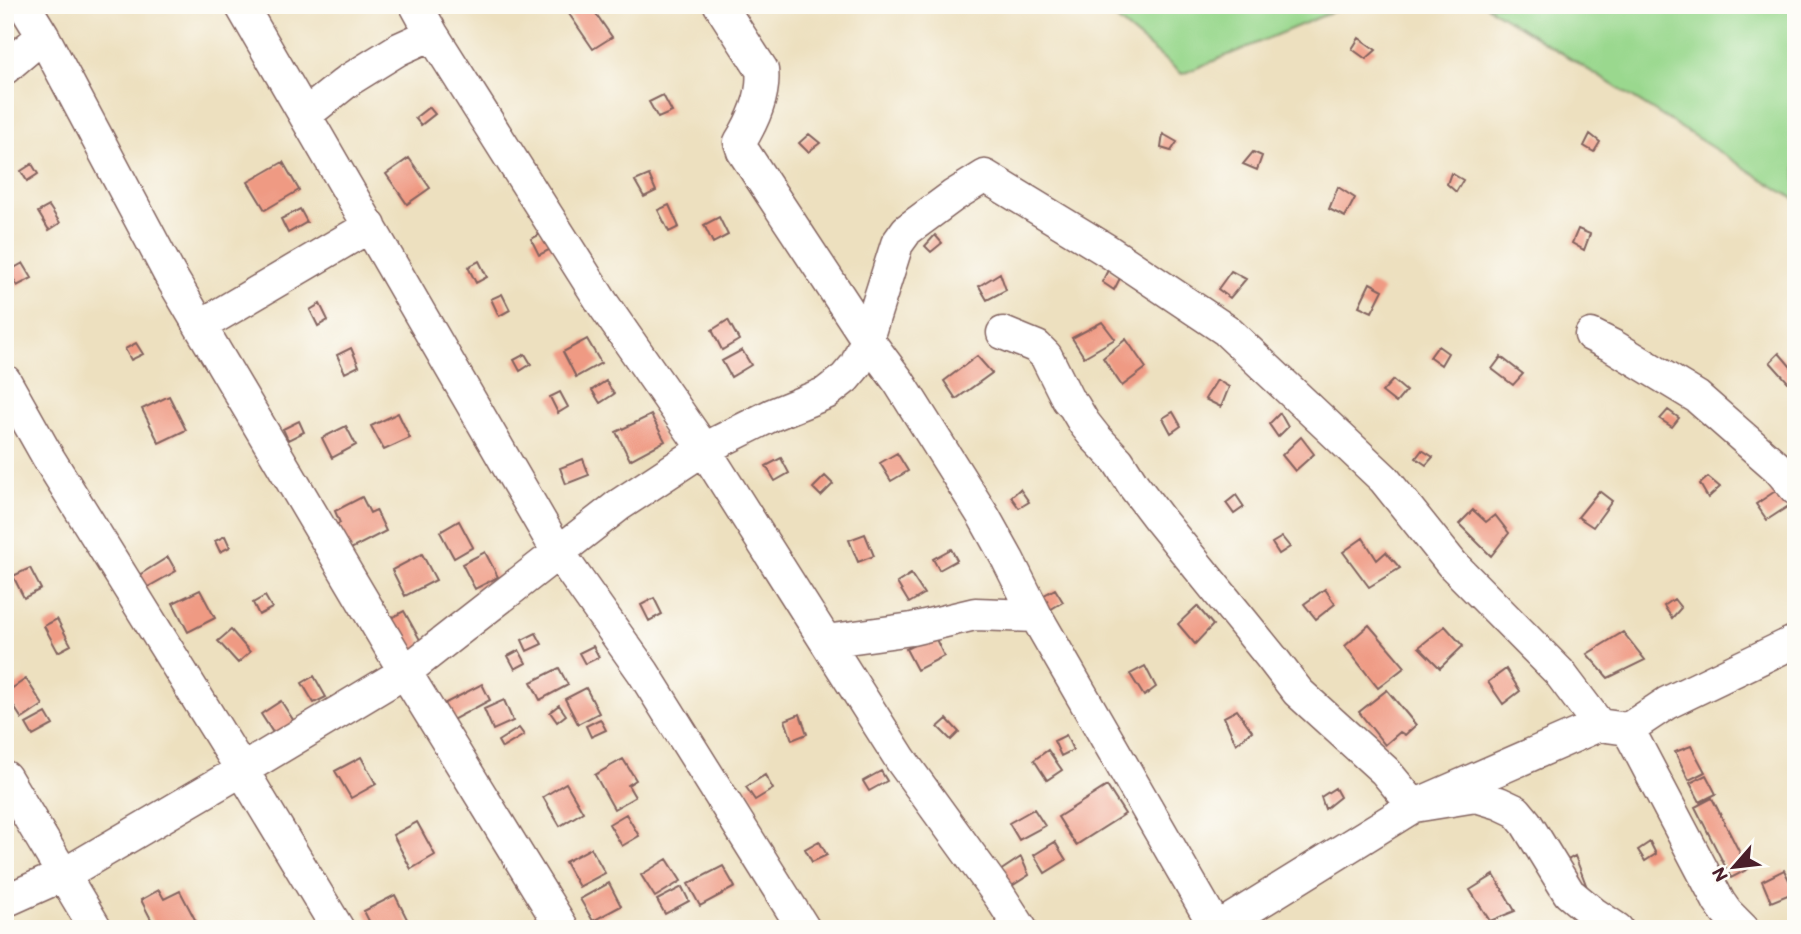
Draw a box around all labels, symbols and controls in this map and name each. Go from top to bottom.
north arrow [1700,832,1770,902]
text: N [1706,864,1733,886]

